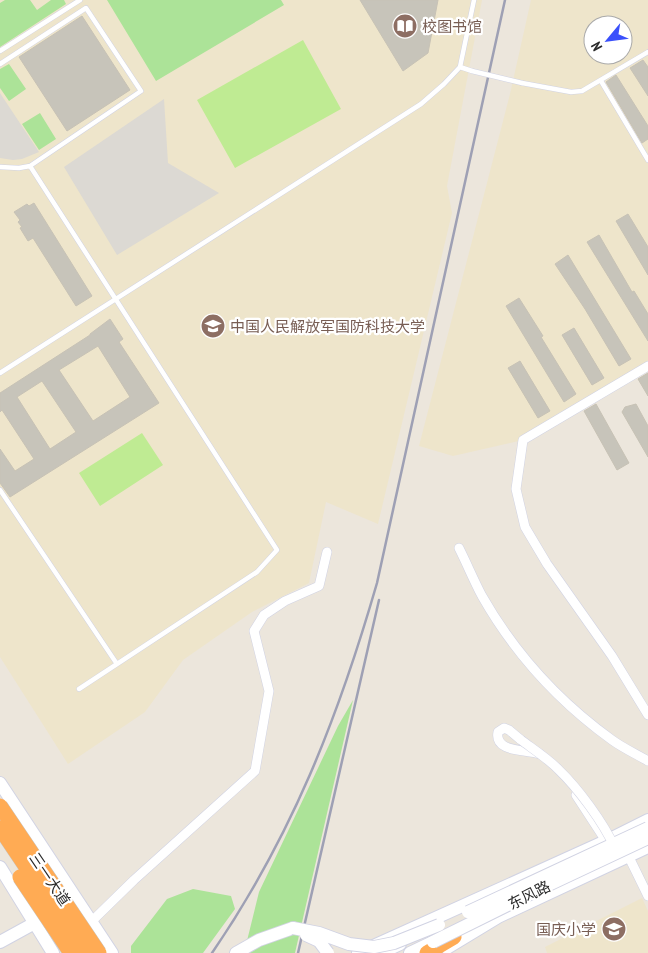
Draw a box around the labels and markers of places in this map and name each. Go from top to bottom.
library icon: 校图书馆 [392,13,418,39]
place label: 校图书馆 [422,17,482,36]
school or university icon: 中国人民解放军国防科技大学 [200,313,226,339]
place label: 中国人民解放军国防科技大学 [230,317,425,336]
school or university icon: 国庆小学 [601,916,627,942]
place label: 国庆小学 [536,920,596,939]

